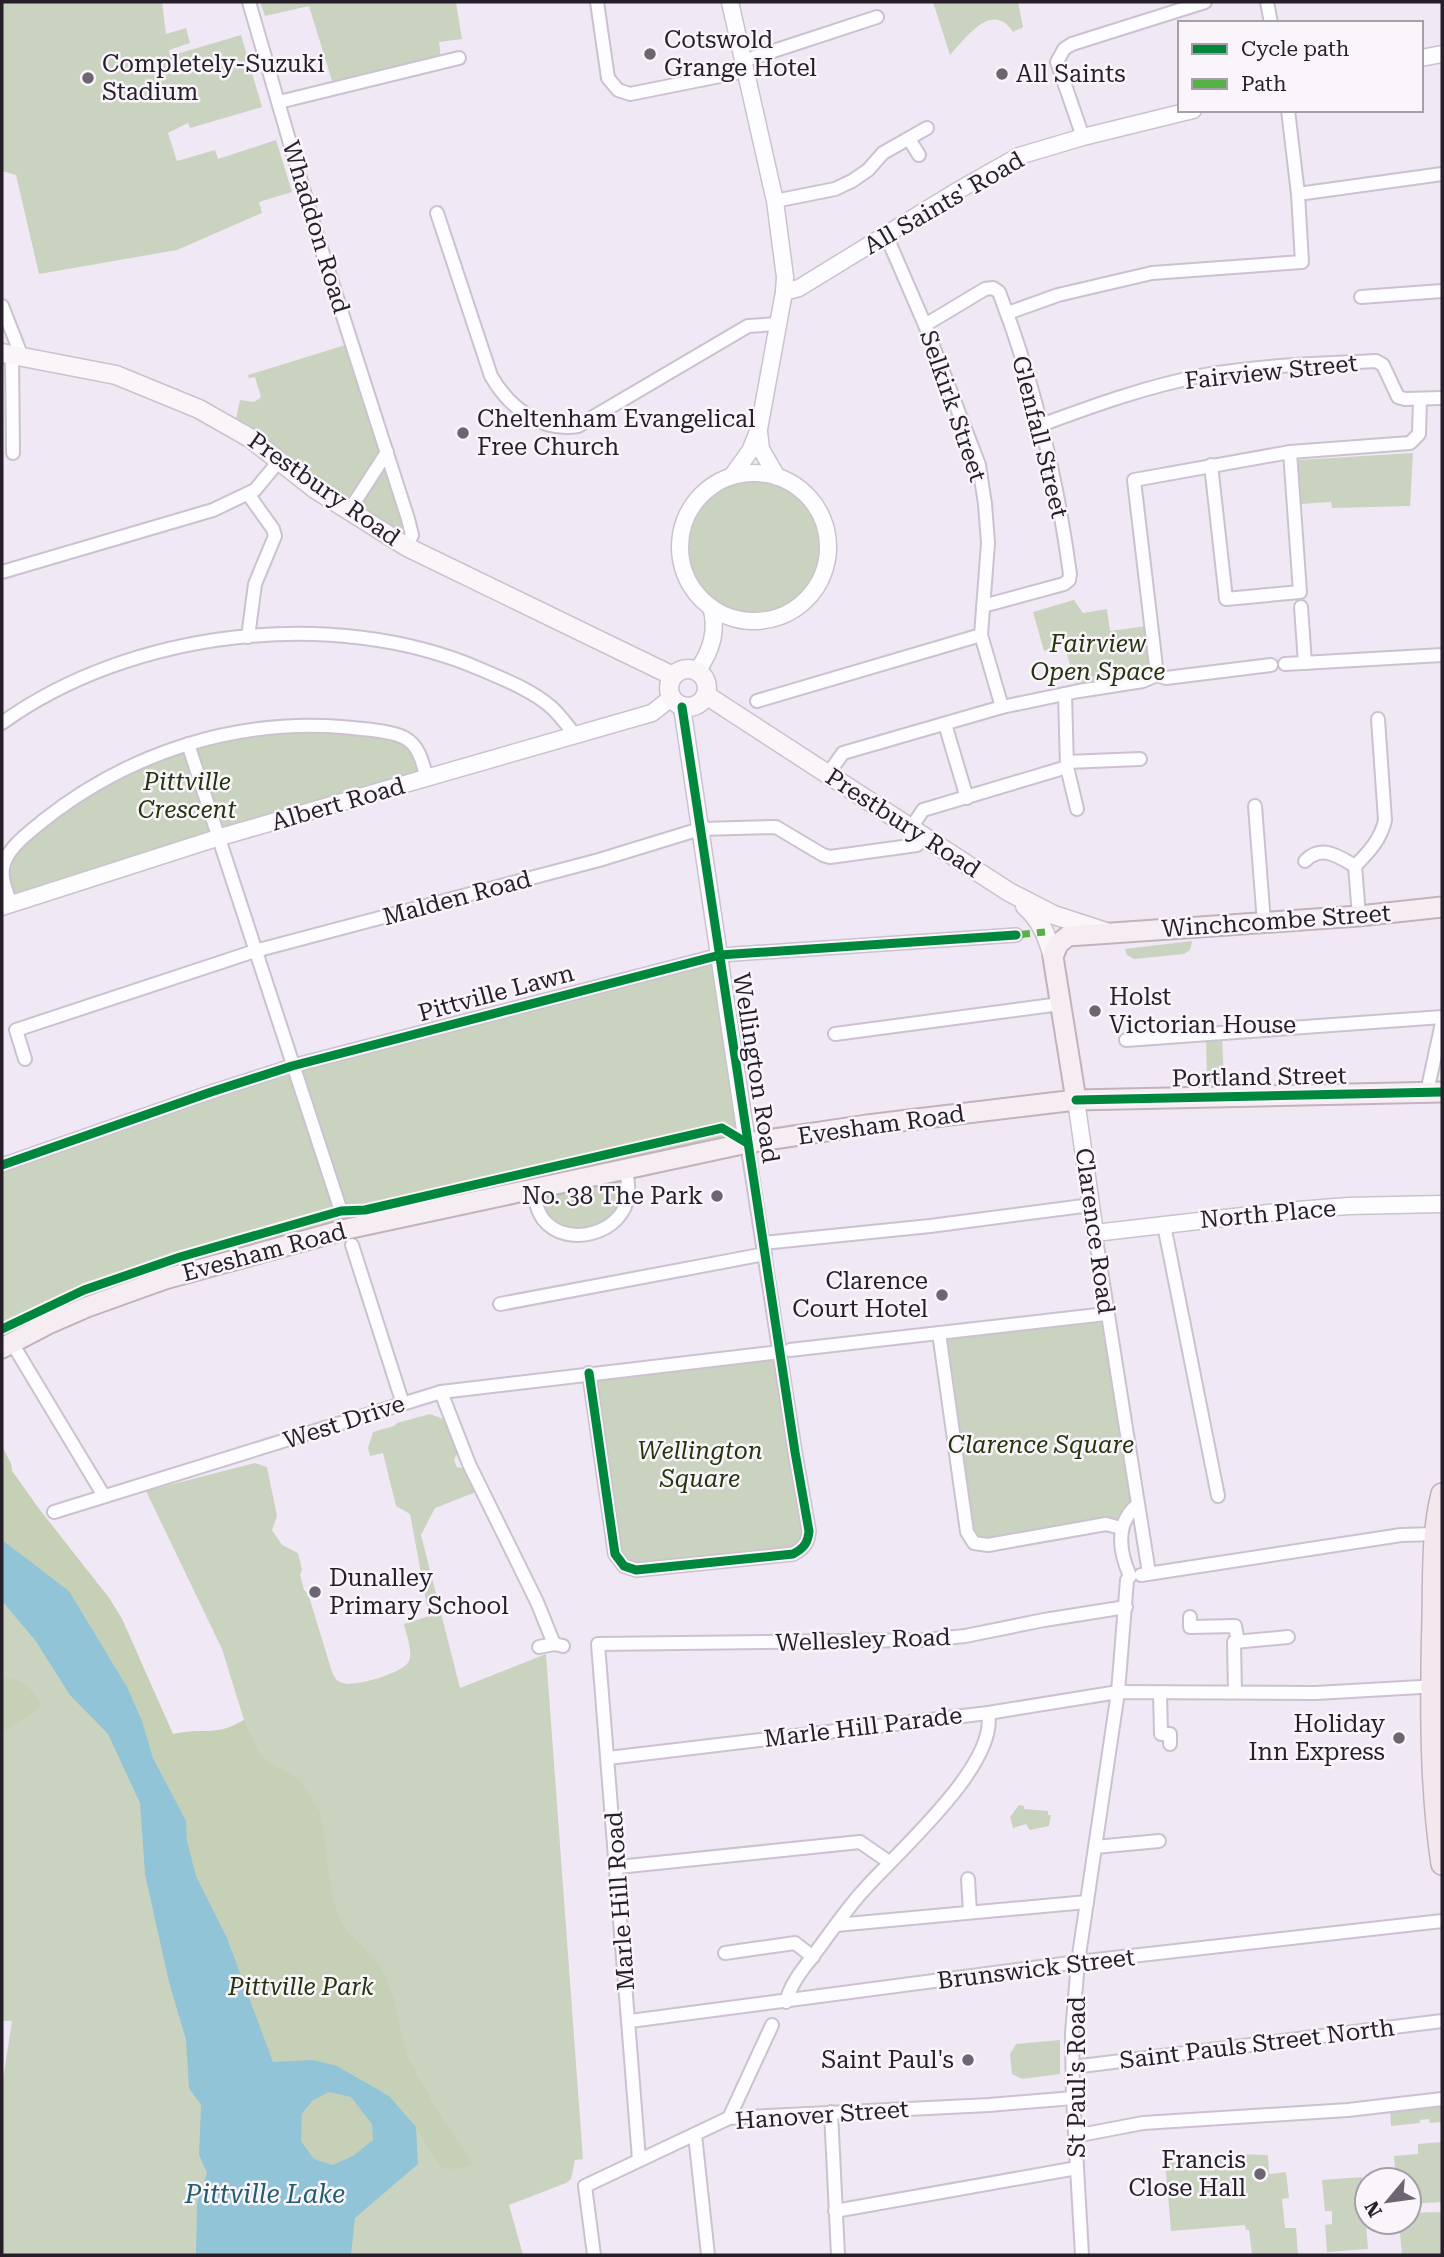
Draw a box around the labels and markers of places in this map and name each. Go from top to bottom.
place label: Cotswold Grange Hotel [664,26,817,82]
marker: Cotswold Grange Hotel [642,46,658,62]
place label: Completely-Suzuki Stadium [102,50,325,106]
place label: All Saints [1016,60,1126,88]
marker: All Saints [994,66,1010,82]
marker: Completely-Suzuki Stadium [80,70,96,86]
place label: Cheltenham Evangelical Free Church [477,405,755,461]
marker: Cheltenham Evangelical Free Church [455,425,471,441]
place label: Holst Victorian House [1109,983,1296,1039]
marker: Holst Victorian House [1087,1003,1103,1019]
place label: No. 38 The Park [522,1182,703,1210]
marker: No. 38 The Park [709,1188,725,1204]
place label: Clarence Court Hotel [792,1267,928,1323]
marker: Clarence Court Hotel [934,1287,950,1303]
place label: Dunalley Primary School [329,1564,509,1620]
marker: Dunalley Primary School [307,1584,323,1600]
place label: Holiday Inn Express [1249,1710,1386,1766]
marker: Holiday Inn Express [1391,1730,1407,1746]
place label: Saint Paul's [821,2046,954,2074]
marker: Saint Paul's [960,2052,976,2068]
place label: Francis Close Hall [1129,2146,1246,2202]
marker: Francis Close Hall [1252,2166,1268,2182]

